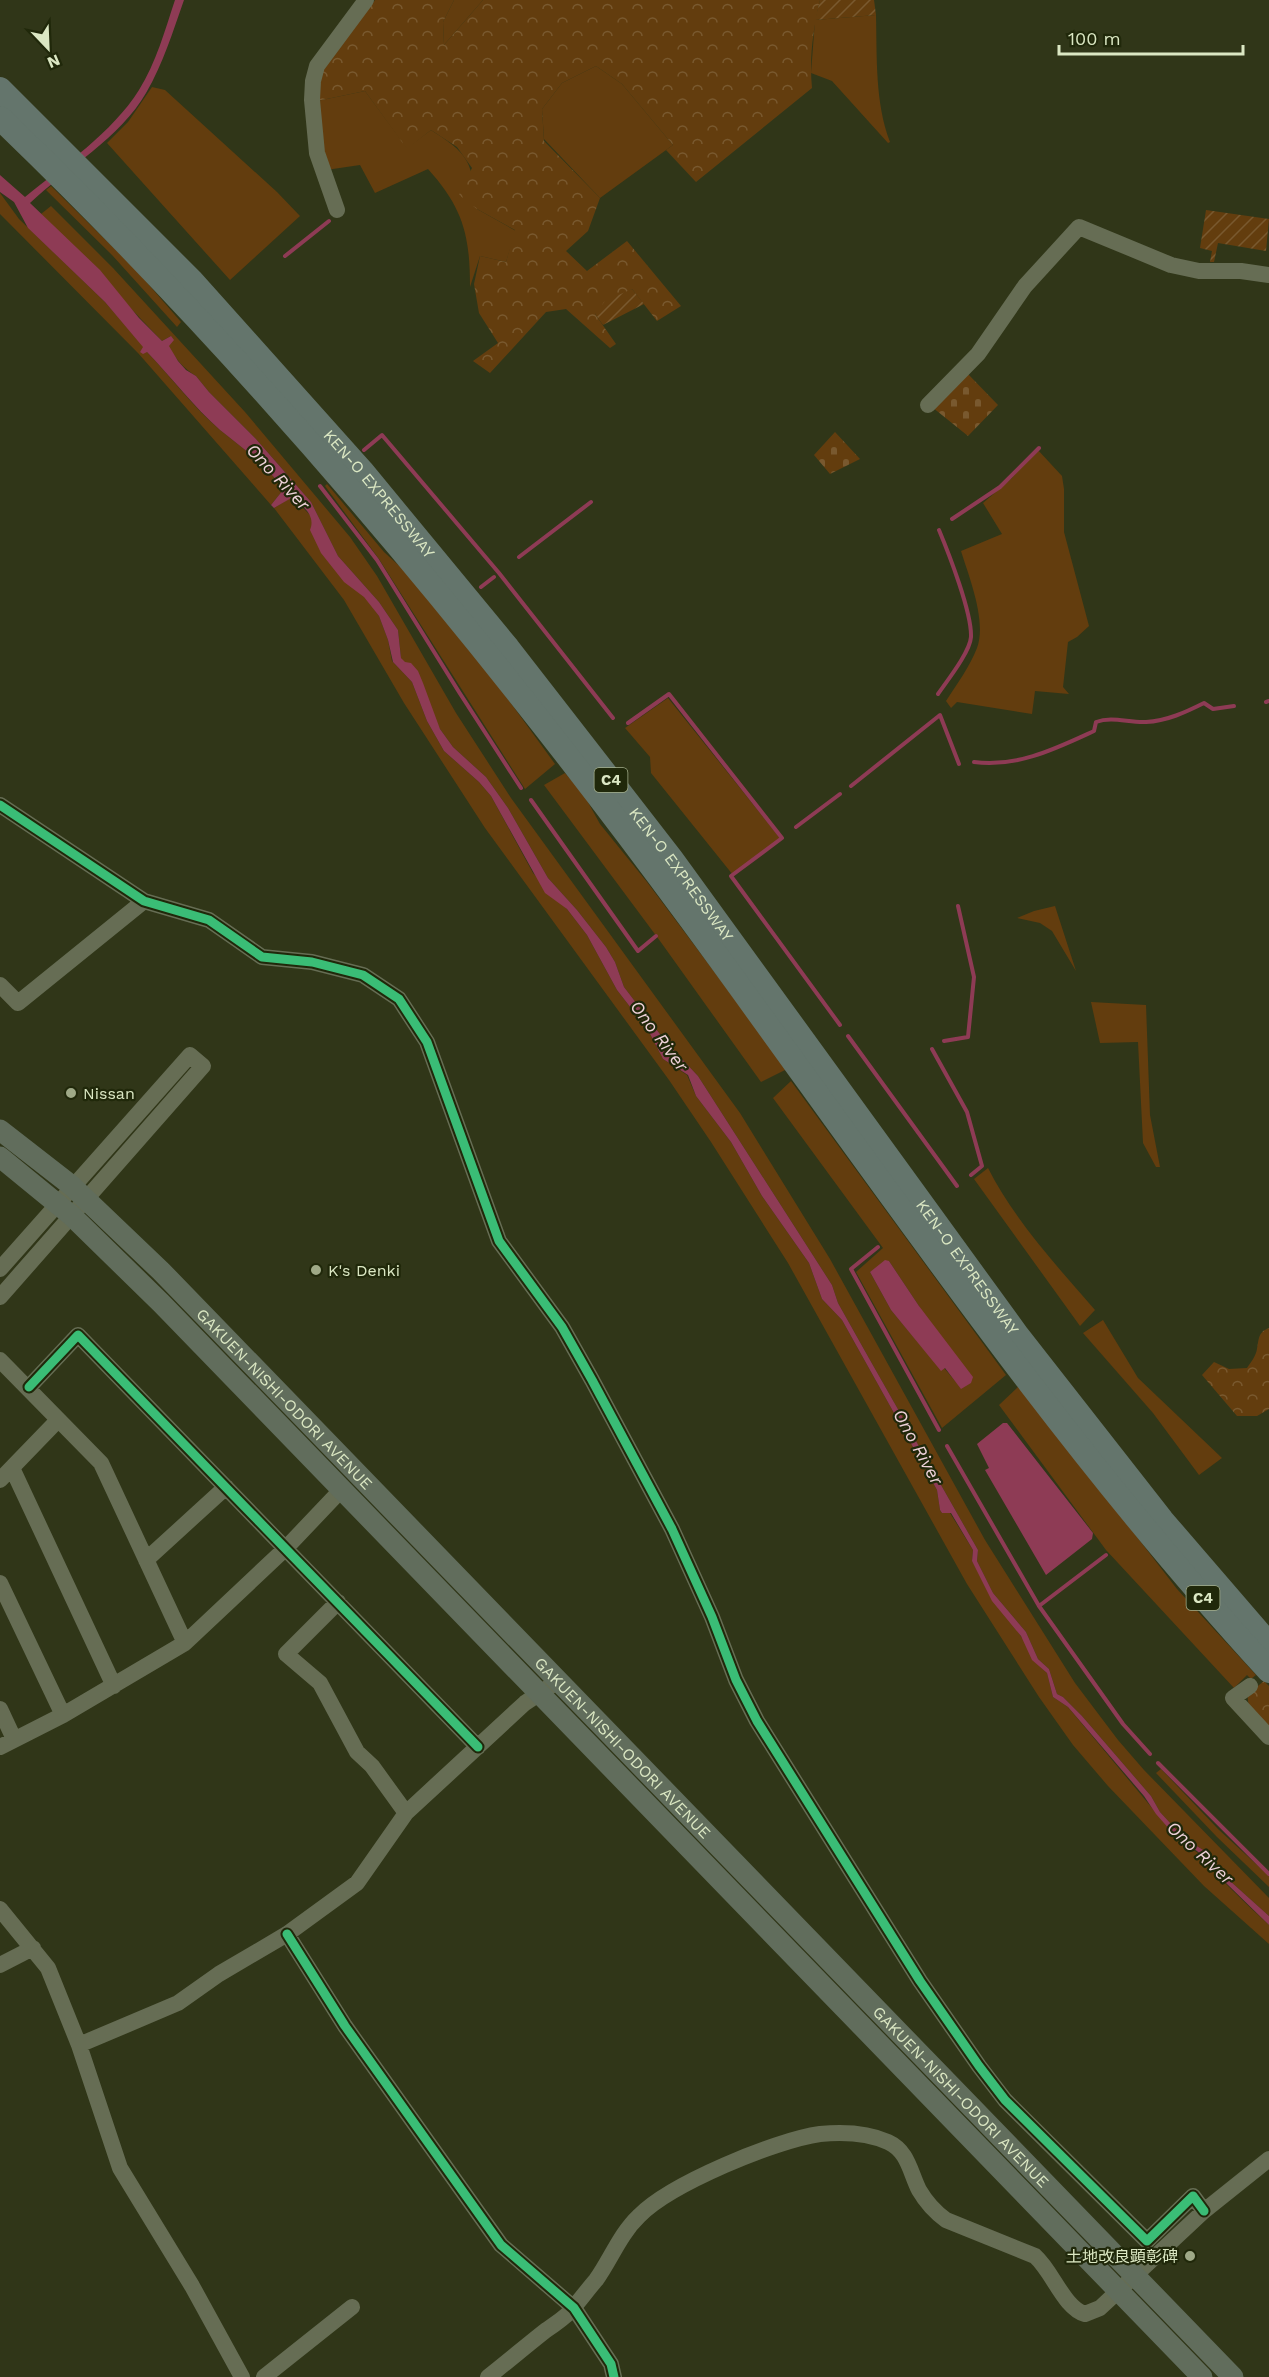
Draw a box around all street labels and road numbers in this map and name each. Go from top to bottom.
street label: KEN-O EXPRESSWAY [319,426,439,562]
road number: C4 [594,768,628,792]
street label: KEN-O EXPRESSWAY [625,804,737,945]
street label: KEN-O EXPRESSWAY [912,1196,1023,1338]
street label: GAKUEN-NISHI-ODORI AVENUE [192,1304,376,1493]
road number: C4 [1186,1586,1220,1610]
street label: GAKUEN-NISHI-ODORI AVENUE [531,1653,715,1842]
street label: GAKUEN-NISHI-ODORI AVENUE [869,2002,1053,2191]

